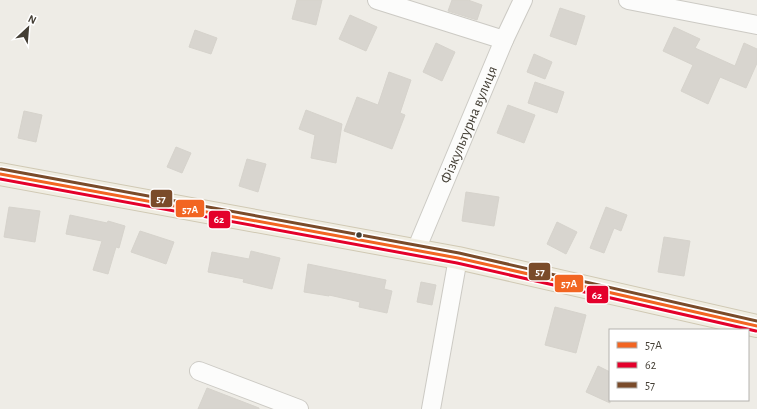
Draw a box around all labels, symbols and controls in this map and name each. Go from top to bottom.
north arrow [8,8,48,48]
text: N [26,13,38,26]
street label: Фізкультурна вулиця [437,64,500,185]
line badge: 57 [150,189,173,208]
text: 57 [156,193,166,204]
line badge: 57А [175,199,205,218]
text: 57А [182,204,198,215]
line badge: 62 [208,210,231,229]
text: 62 [214,214,224,225]
unlabelled marker [354,230,364,240]
line badge: 57 [528,262,551,281]
text: 57 [535,266,545,277]
line badge: 57А [554,274,584,293]
text: 57А [561,278,577,289]
line badge: 62 [586,285,609,304]
text: 62 [592,290,602,301]
legend [609,329,749,401]
text: 57А [645,339,662,351]
text: 62 [645,359,657,371]
text: 57 [645,379,655,391]

